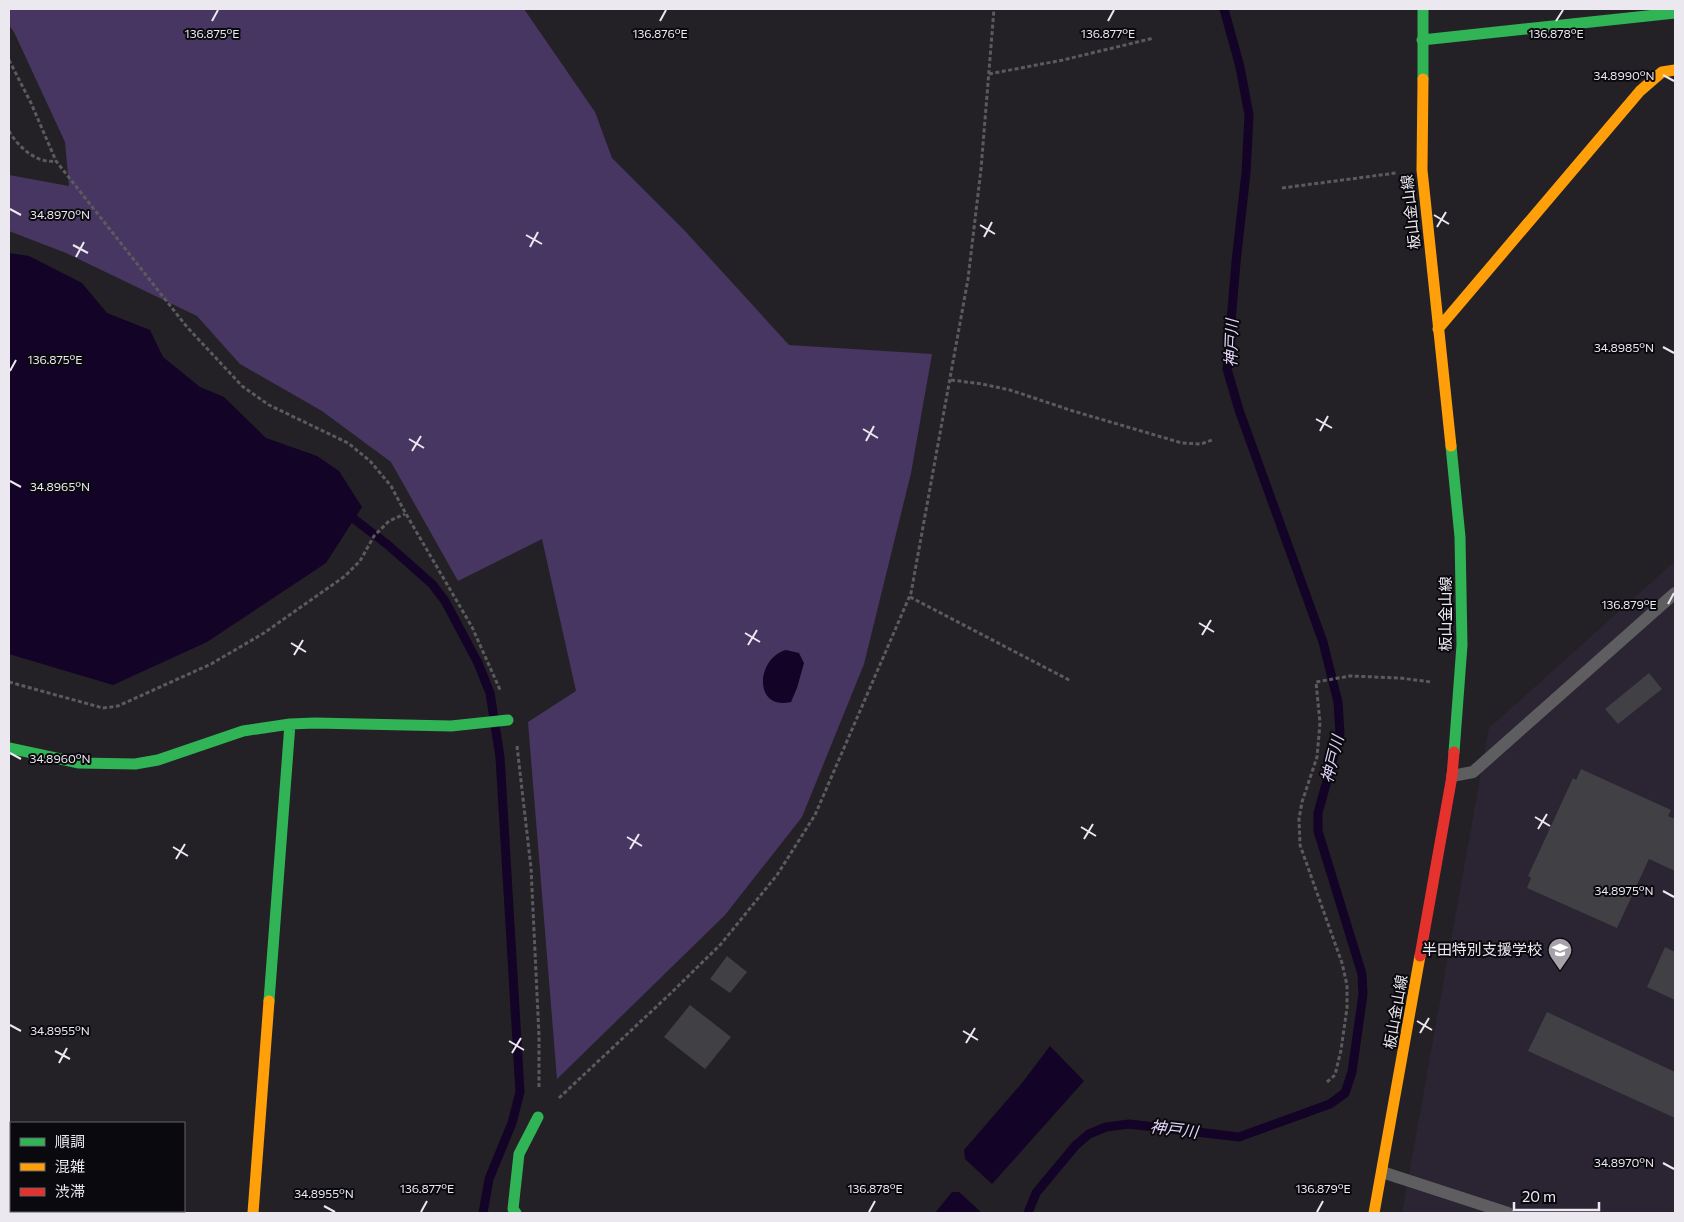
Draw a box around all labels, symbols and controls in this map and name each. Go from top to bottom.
text: 136.875°E [185,26,239,40]
text: 136.876°E [632,26,688,40]
text: 136.877°E [1081,26,1135,40]
text: 136.878°E [1528,26,1584,40]
text: 34.8990°N [1594,68,1654,82]
street label: 板山金山線 [1397,174,1423,250]
text: 34.8970°N [30,207,90,221]
water label: 神戸川 [1220,317,1241,367]
text: 34.8985°N [1594,340,1654,354]
text: 136.875°E [28,352,82,366]
text: 34.8965°N [30,479,90,493]
street label: 板山金山線 [1436,576,1454,652]
text: 136.879°E [1601,597,1657,611]
water label: 神戸川 [1316,731,1347,784]
text: 34.8960°N [30,751,90,765]
text: 34.8975°N [1594,883,1654,897]
school or university icon: 半田特別支援学校 [1547,937,1573,971]
place label: 半田特別支援学校 [1422,940,1542,958]
street label: 板山金山線 [1380,973,1410,1050]
text: 34.8955°N [30,1023,90,1037]
water label: 神戸川 [1149,1116,1201,1141]
legend [10,1122,185,1212]
text: 順調 [55,1132,85,1150]
text: 34.8970°N [1594,1155,1654,1169]
text: 混雑 [55,1157,85,1175]
scale bar [1514,1180,1599,1212]
text: 136.877°E [400,1181,454,1195]
text: 136.878°E [847,1181,903,1195]
text: 136.879°E [1295,1181,1351,1195]
text: 渋滞 [55,1182,85,1200]
text: 34.8955°N [294,1186,354,1200]
text: 20 m [1522,1187,1556,1205]

